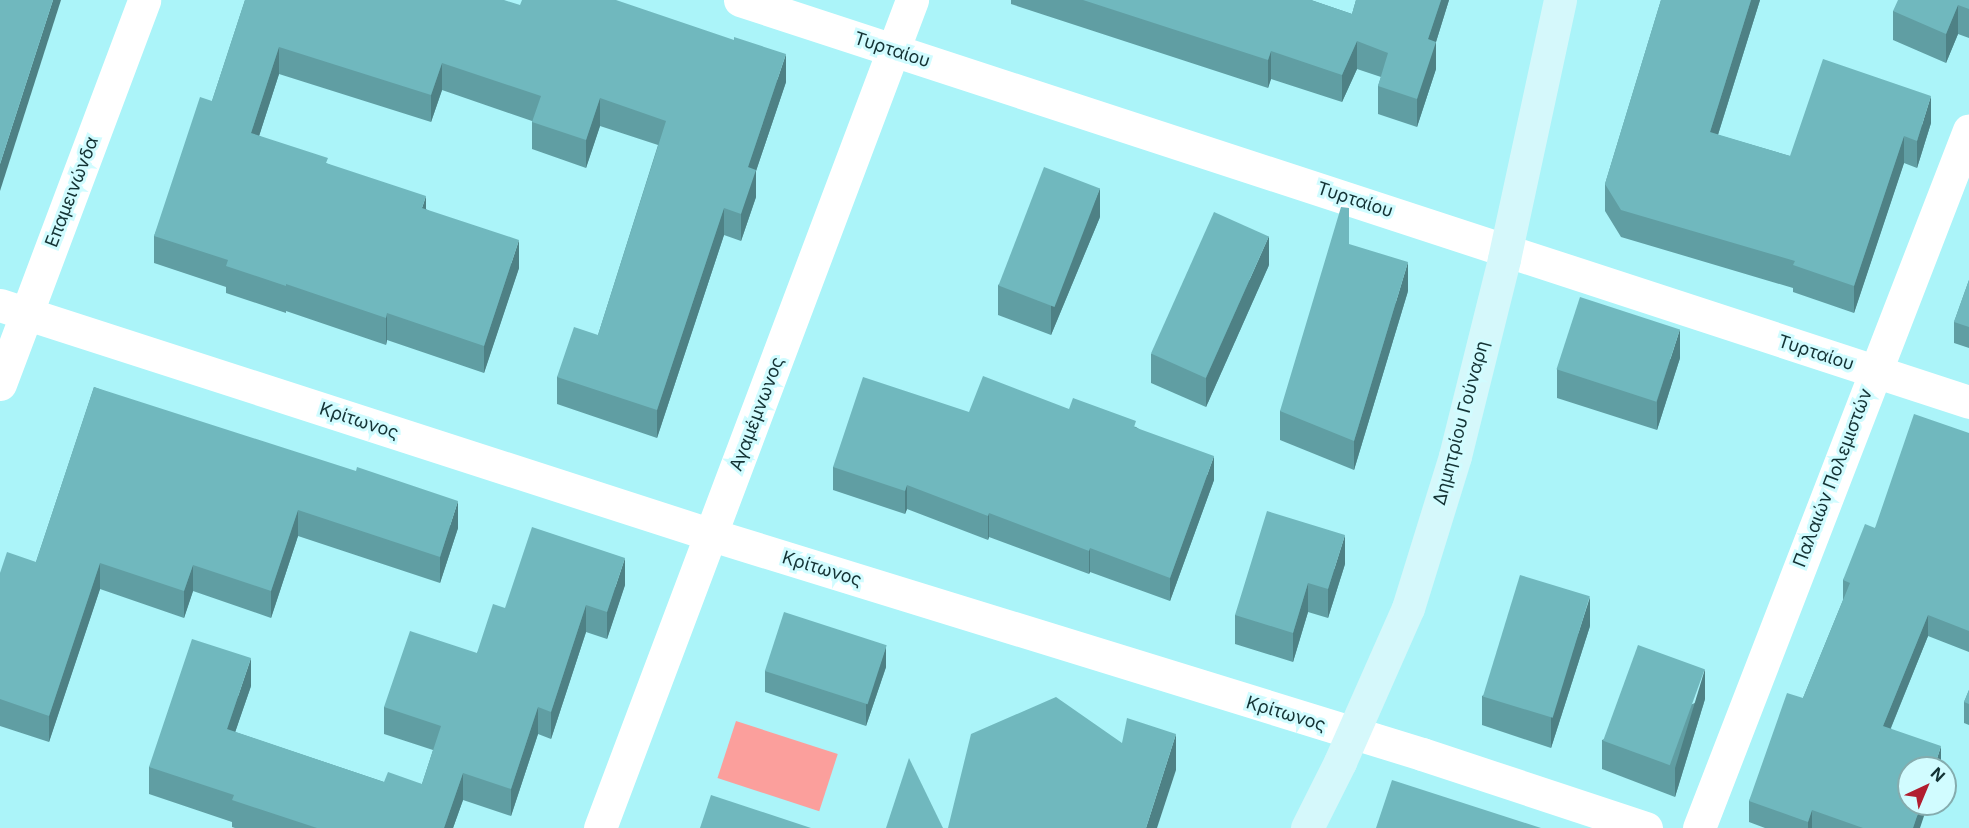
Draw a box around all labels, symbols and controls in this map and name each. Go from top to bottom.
street label: Τυρταίου [851,28,933,72]
street label: Επαμεινώνδα [41,134,103,250]
street label: Τυρταίου [1314,178,1396,222]
street label: Τυρταίου [1775,331,1857,375]
street label: Δημητρίου Γούναρη [1429,338,1493,508]
street label: Αγαμέμνωνος [725,354,789,474]
street label: Παλαιών Πολεμιστών [1789,386,1877,570]
street label: Κρίτωνος [317,398,401,444]
street label: Κρίτωνος [780,547,864,591]
street label: Κρίτωνος [1244,692,1328,736]
north arrow [1897,756,1957,816]
text: N [1927,763,1949,786]

